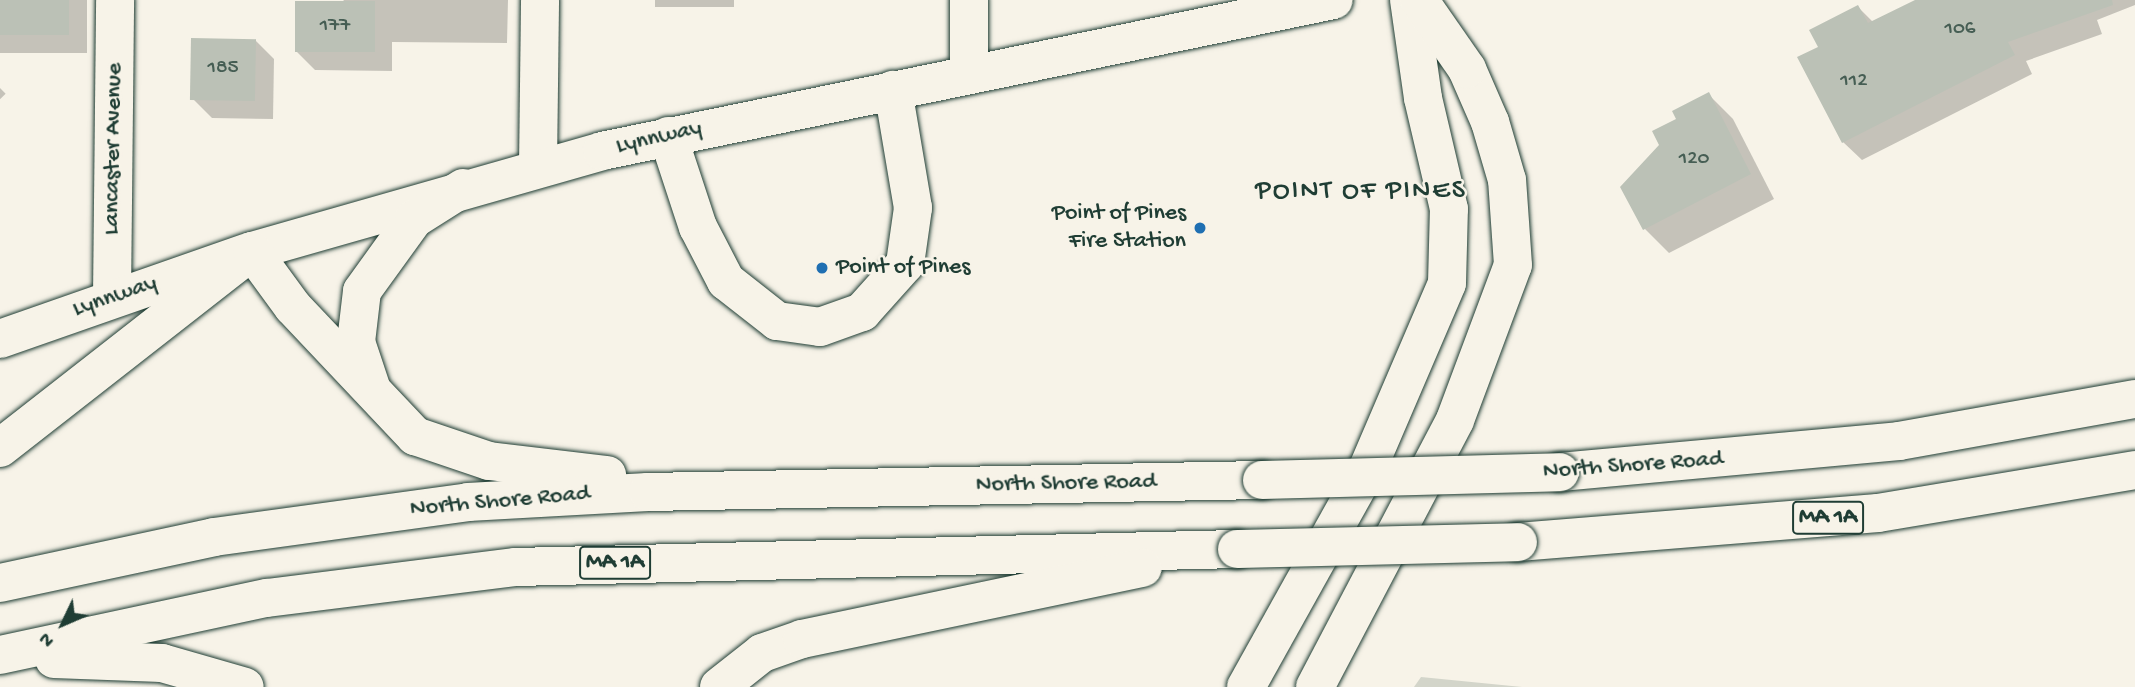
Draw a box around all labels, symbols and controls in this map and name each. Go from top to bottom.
house number: 177 [320,14,350,40]
house number: 106 [1944,17,1976,43]
house number: 185 [207,56,239,82]
street label: Lancaster Avenue [98,63,130,235]
house number: 112 [1840,69,1868,95]
street label: Lynnway [613,114,705,162]
house number: 120 [1679,147,1709,173]
district label: POINT OF PINES [1257,175,1465,209]
place label: Point of Pines Fire Station [1052,200,1186,256]
marker: Point of Pines Fire Station [1192,220,1208,236]
place label: Point of Pines [836,254,970,282]
marker: Point of Pines [814,260,830,276]
street label: Lynnway [69,269,161,325]
street label: North Shore Road [1542,445,1724,487]
street label: North Shore Road [976,468,1156,500]
street label: North Shore Road [409,480,591,524]
road number: MA 1A [1791,498,1865,538]
road number: MA 1A [578,544,652,582]
north arrow [28,589,98,659]
text: N [35,626,60,651]

